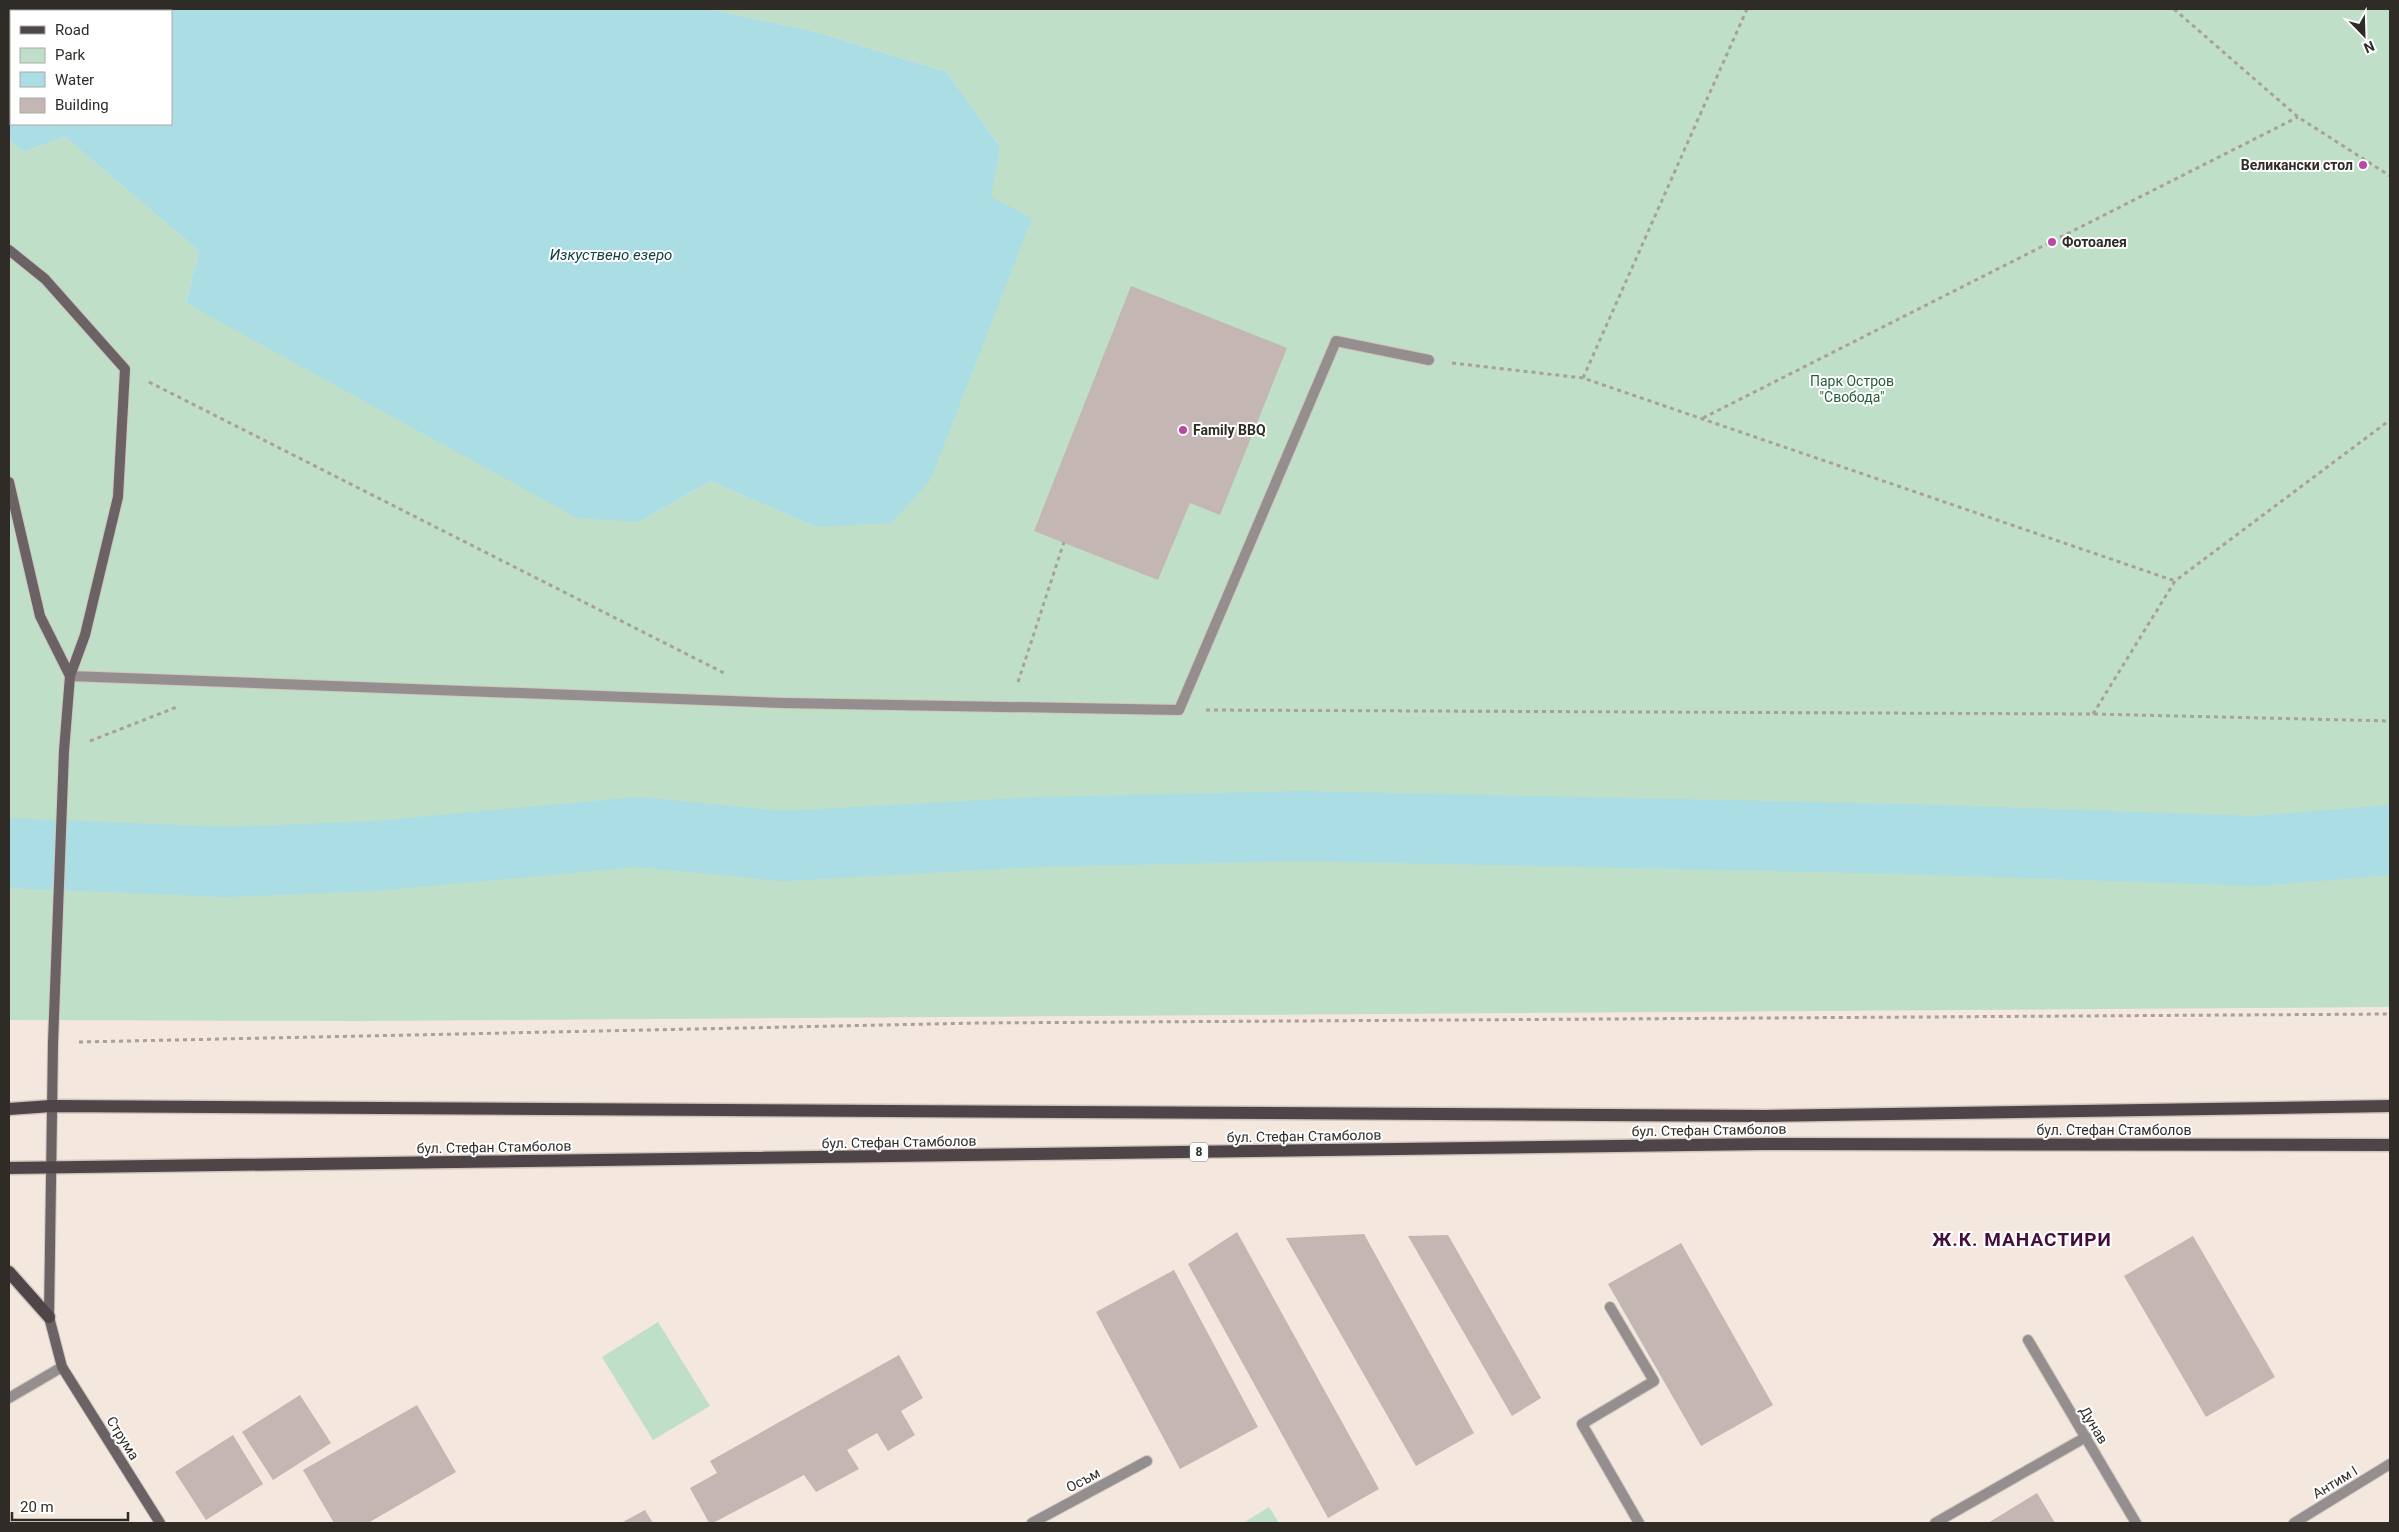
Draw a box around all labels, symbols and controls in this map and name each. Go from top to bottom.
legend [10,10,172,125]
north arrow [2339,10,2389,60]
text: Road [55,21,89,39]
text: N [2361,38,2377,56]
text: Park [55,46,86,64]
text: Water [55,71,94,89]
text: Building [55,96,109,114]
place label: Великански стол [2241,157,2353,173]
marker: Великански стол [2357,159,2369,171]
place label: Фотоалея [2062,234,2127,250]
marker: Фотоалея [2046,236,2058,248]
water label: Изкуствено езеро [550,246,672,264]
park label: Парк Остров "Свобода" [1810,373,1894,405]
place label: Family BBQ [1193,422,1266,438]
marker: Family BBQ [1177,424,1189,436]
street label: бул. Стефан Стамболов [1631,1121,1787,1139]
street label: бул. Стефан Стамболов [2037,1122,2191,1138]
street label: бул. Стефан Стамболов [1226,1127,1382,1145]
street label: бул. Стефан Стамболов [821,1133,977,1151]
street label: бул. Стефан Стамболов [416,1138,572,1156]
road number: 8 [1190,1142,1208,1162]
district label: Ж.К. МАНАСТИРИ [1932,1228,2112,1251]
street label: Дунав [2077,1403,2111,1447]
street label: Струма [103,1413,143,1463]
street label: Антим I [2310,1462,2360,1502]
street label: Осъм [1063,1464,1103,1496]
scale bar [12,1490,129,1522]
text: 20 m [20,1498,54,1516]

